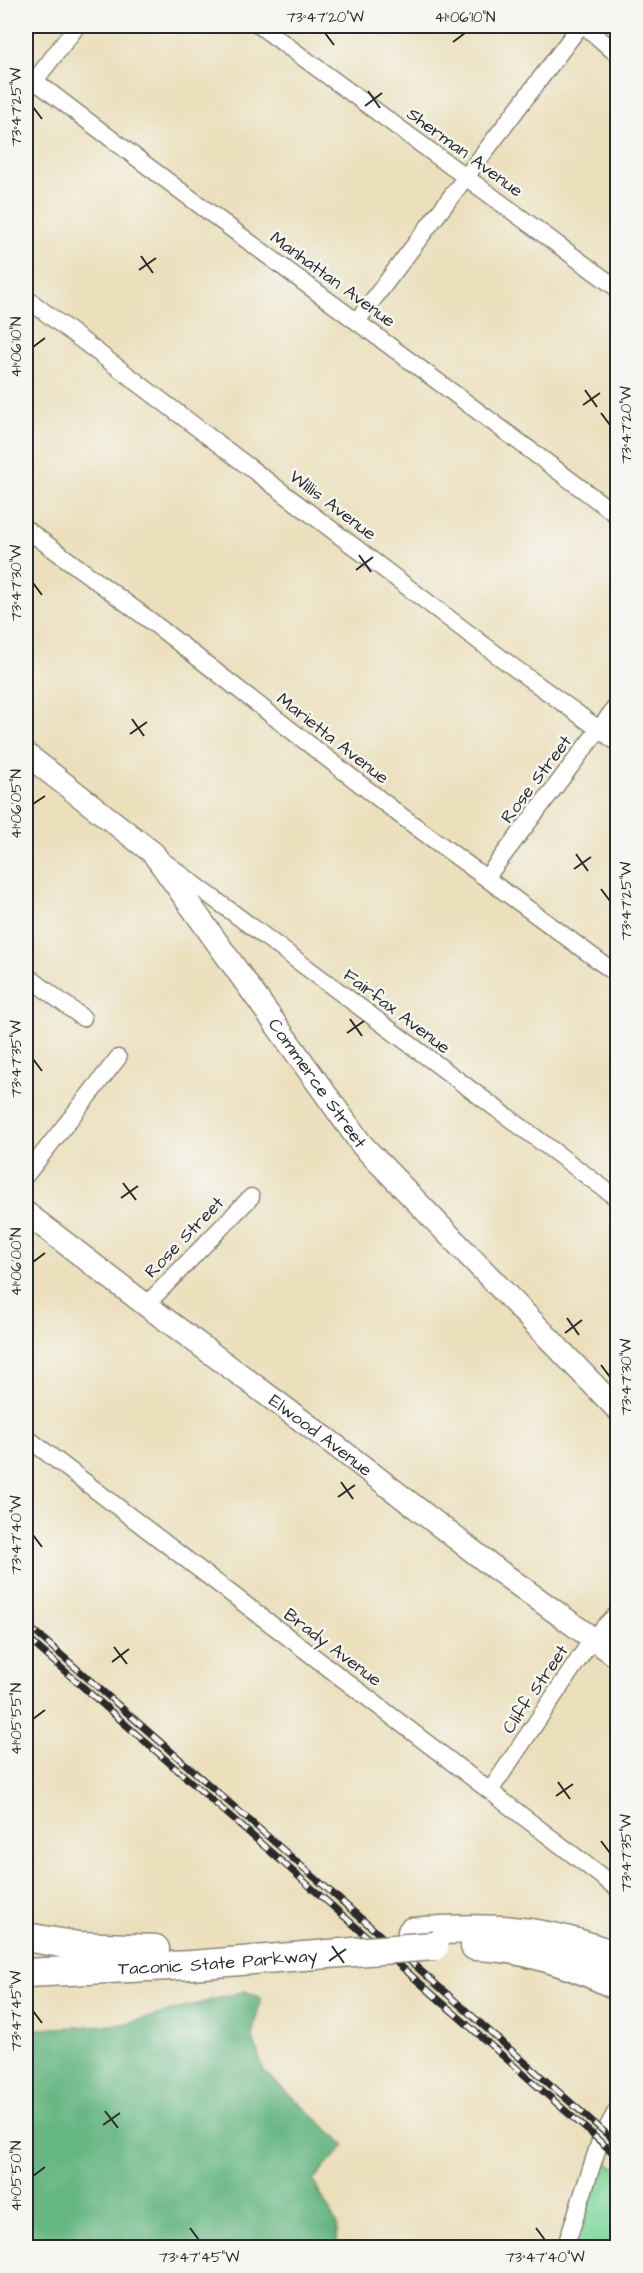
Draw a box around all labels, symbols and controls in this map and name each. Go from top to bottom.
text: 73°47'20"W [286,7,364,28]
text: 41°06'10"N [434,7,496,28]
text: 73°47'25"W [6,68,27,146]
street label: Sherman Avenue [402,102,528,203]
street label: Manhattan Avenue [265,225,401,334]
text: 41°06'10"N [6,316,27,378]
text: 73°47'20"W [616,386,637,464]
street label: Willis Avenue [284,464,381,546]
text: 73°47'30"W [6,545,27,621]
street label: Marietta Avenue [271,687,394,790]
street label: Rose Street [495,729,578,829]
text: 41°06'05"N [6,769,27,839]
text: 73°47'25"W [616,862,637,940]
street label: Fairfax Avenue [338,963,456,1060]
street label: Commerce Street [262,1013,373,1154]
text: 73°47'35"W [6,1020,27,1098]
street label: Rose Street [139,1191,230,1284]
text: 41°06'00"N [6,1228,27,1296]
text: 73°47'30"W [616,1339,637,1415]
street label: Elwood Avenue [264,1388,377,1483]
text: 73°47'40"W [6,1495,27,1575]
street label: Brady Avenue [278,1602,387,1693]
street label: Cliff Street [496,1639,575,1739]
text: 41°05'55"N [6,1683,27,1755]
text: 73°47'35"W [616,1814,637,1892]
street label: Taconic State Parkway [117,1943,319,1982]
text: 73°47'45"W [6,1971,27,2051]
text: 41°05'50"N [6,2141,27,2211]
text: 73°47'45"W [159,2247,239,2268]
text: 73°47'40"W [505,2247,585,2268]

